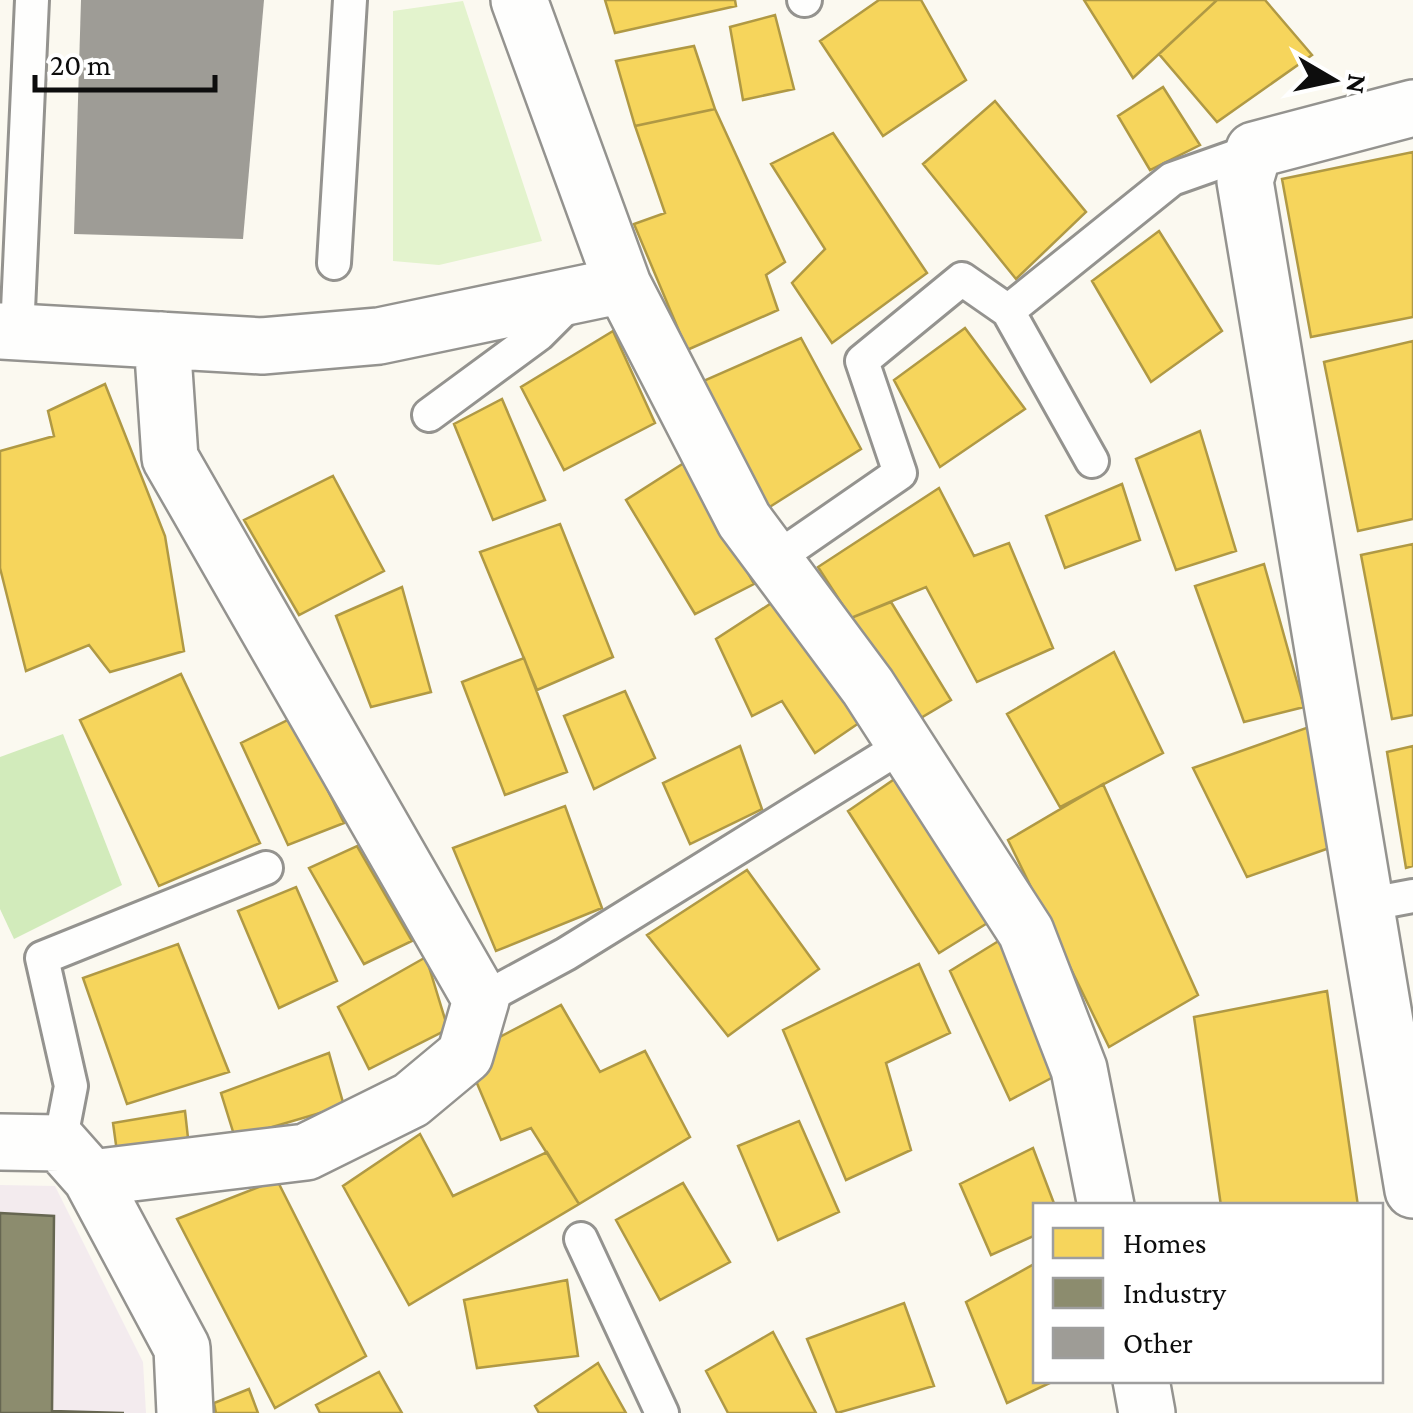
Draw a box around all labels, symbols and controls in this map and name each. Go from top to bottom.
scale bar [35,30,215,92]
north arrow [1283,30,1383,130]
text: 20 m [50,48,111,81]
text: N [1340,72,1374,96]
legend [1033,1203,1383,1383]
text: Homes [1123,1226,1207,1259]
text: Industry [1123,1276,1226,1310]
text: Other [1123,1326,1193,1359]

